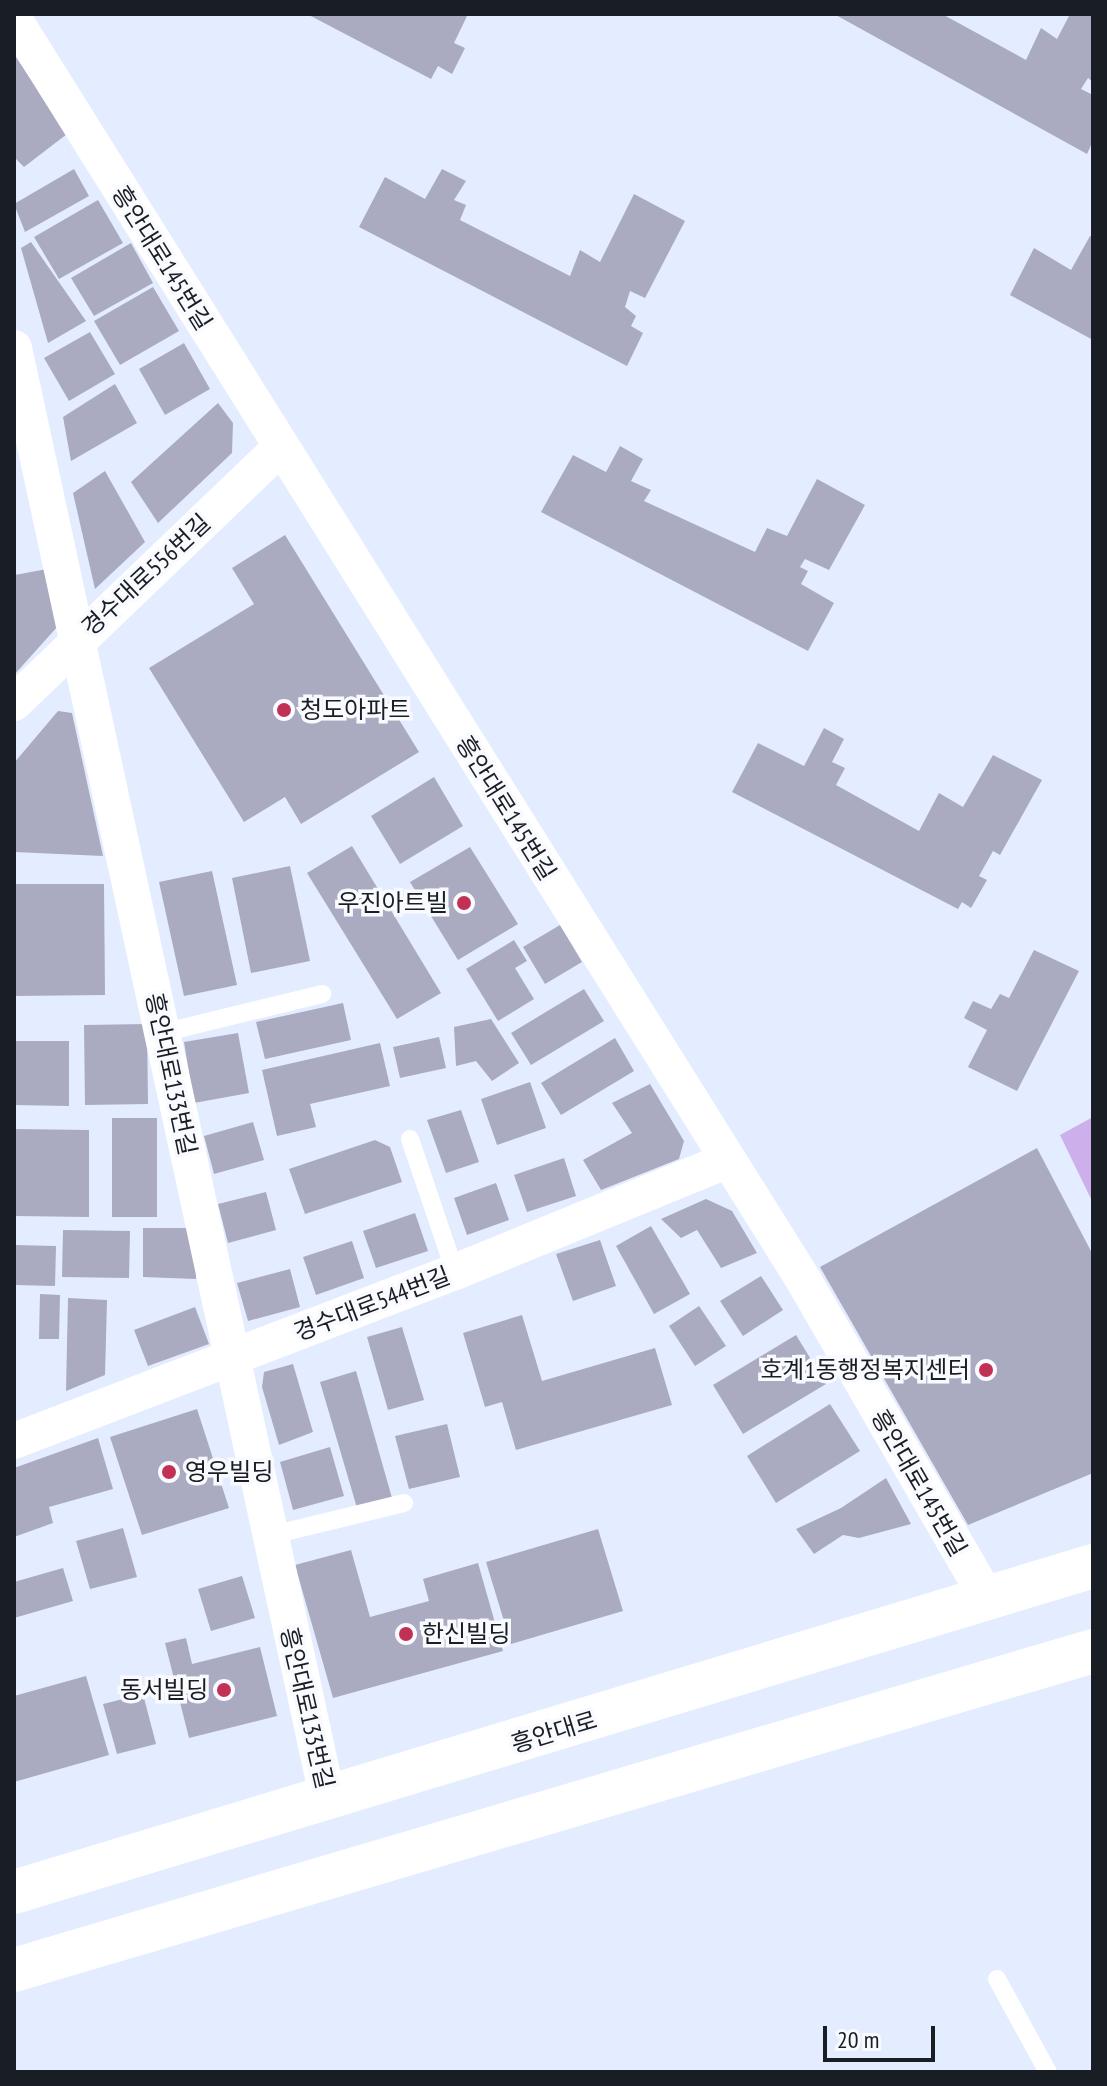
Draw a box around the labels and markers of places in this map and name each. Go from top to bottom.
place label: 청도아파트 [300,696,410,724]
marker: 청도아파트 [275,701,293,719]
place label: 우진아트빌 [338,889,448,917]
marker: 우진아트빌 [455,894,473,912]
place label: 호계1동행정복지센터 [760,1356,970,1384]
marker: 호계1동행정복지센터 [977,1361,995,1379]
place label: 영우빌딩 [185,1458,273,1486]
marker: 영우빌딩 [160,1463,178,1481]
place label: 한신빌딩 [422,1620,510,1648]
marker: 한신빌딩 [397,1625,415,1643]
place label: 동서빌딩 [120,1676,208,1704]
marker: 동서빌딩 [215,1681,233,1699]

